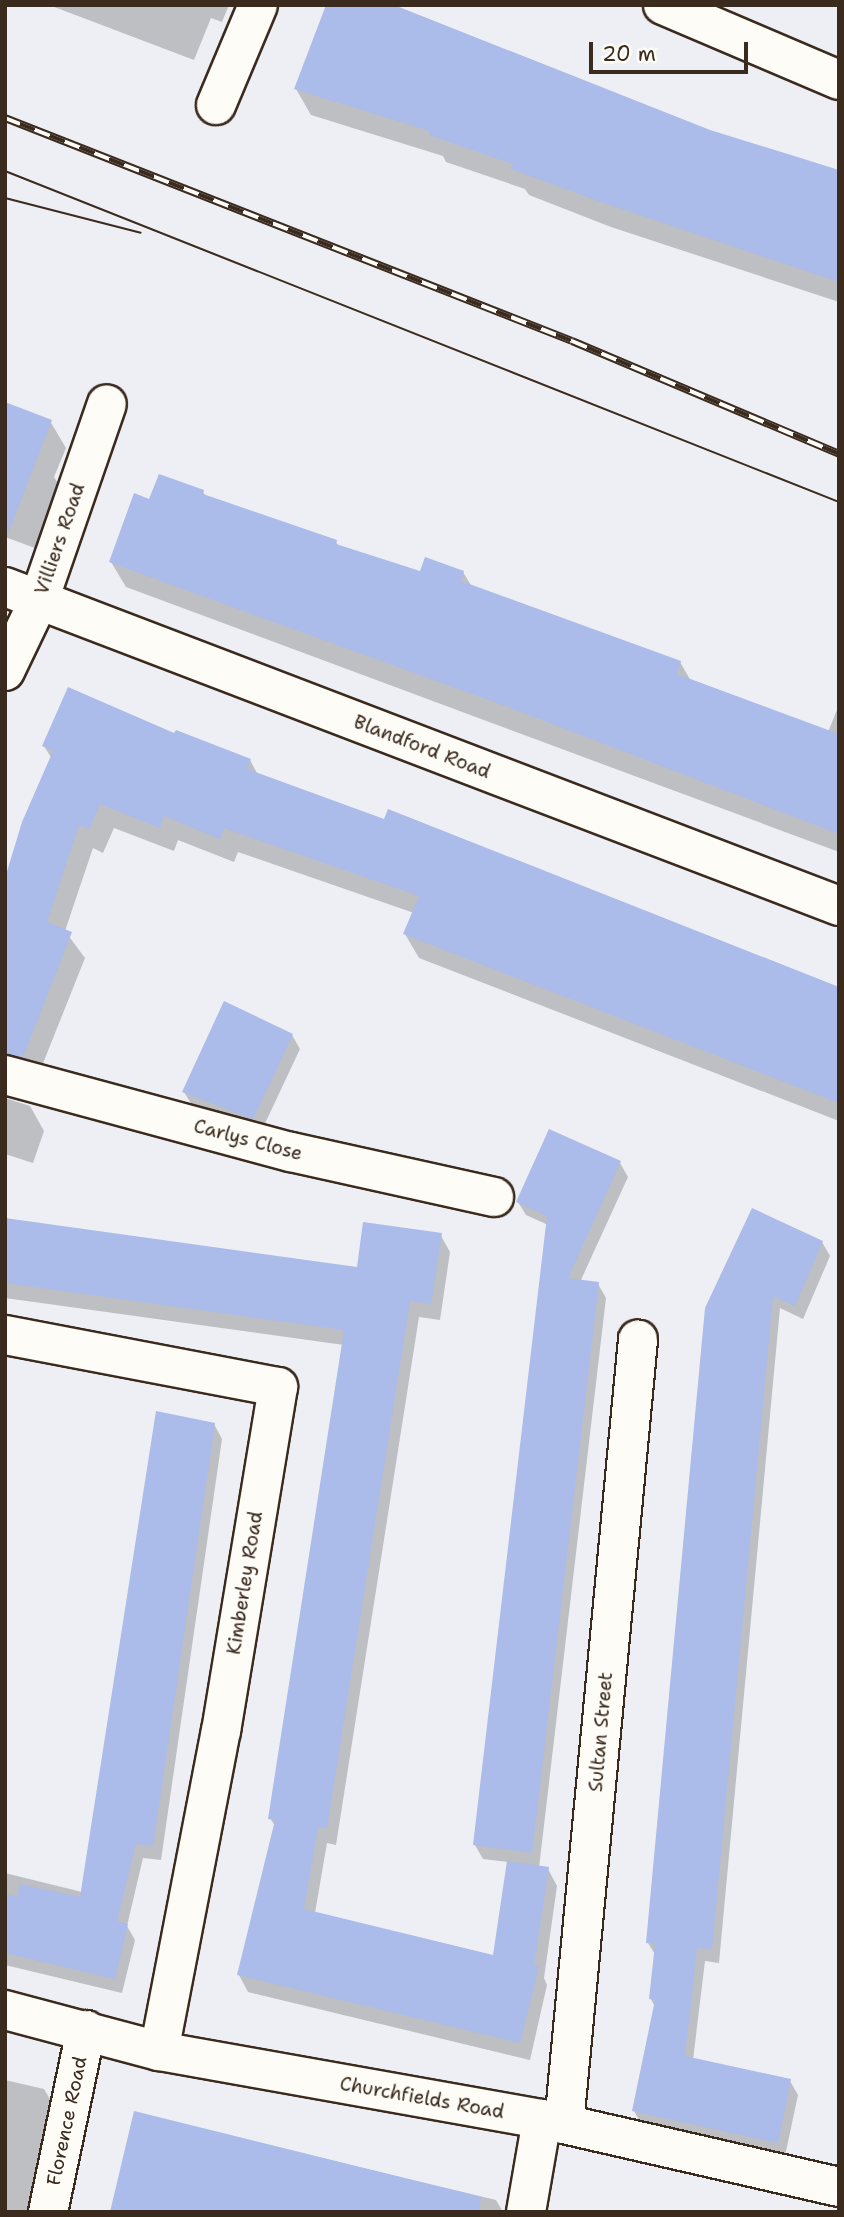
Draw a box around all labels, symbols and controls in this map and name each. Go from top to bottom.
scale bar [592,28,751,72]
text: 20 m [602,40,656,68]
street label: Villiers Road [30,480,90,598]
street label: Blandford Road [350,710,494,784]
street label: Carlys Close [191,1115,305,1165]
street label: Kimberley Road [222,1510,268,1656]
street label: Sultan Street [584,1671,618,1793]
street label: Florence Road [42,2054,92,2188]
street label: Churchfields Road [338,2072,506,2124]

